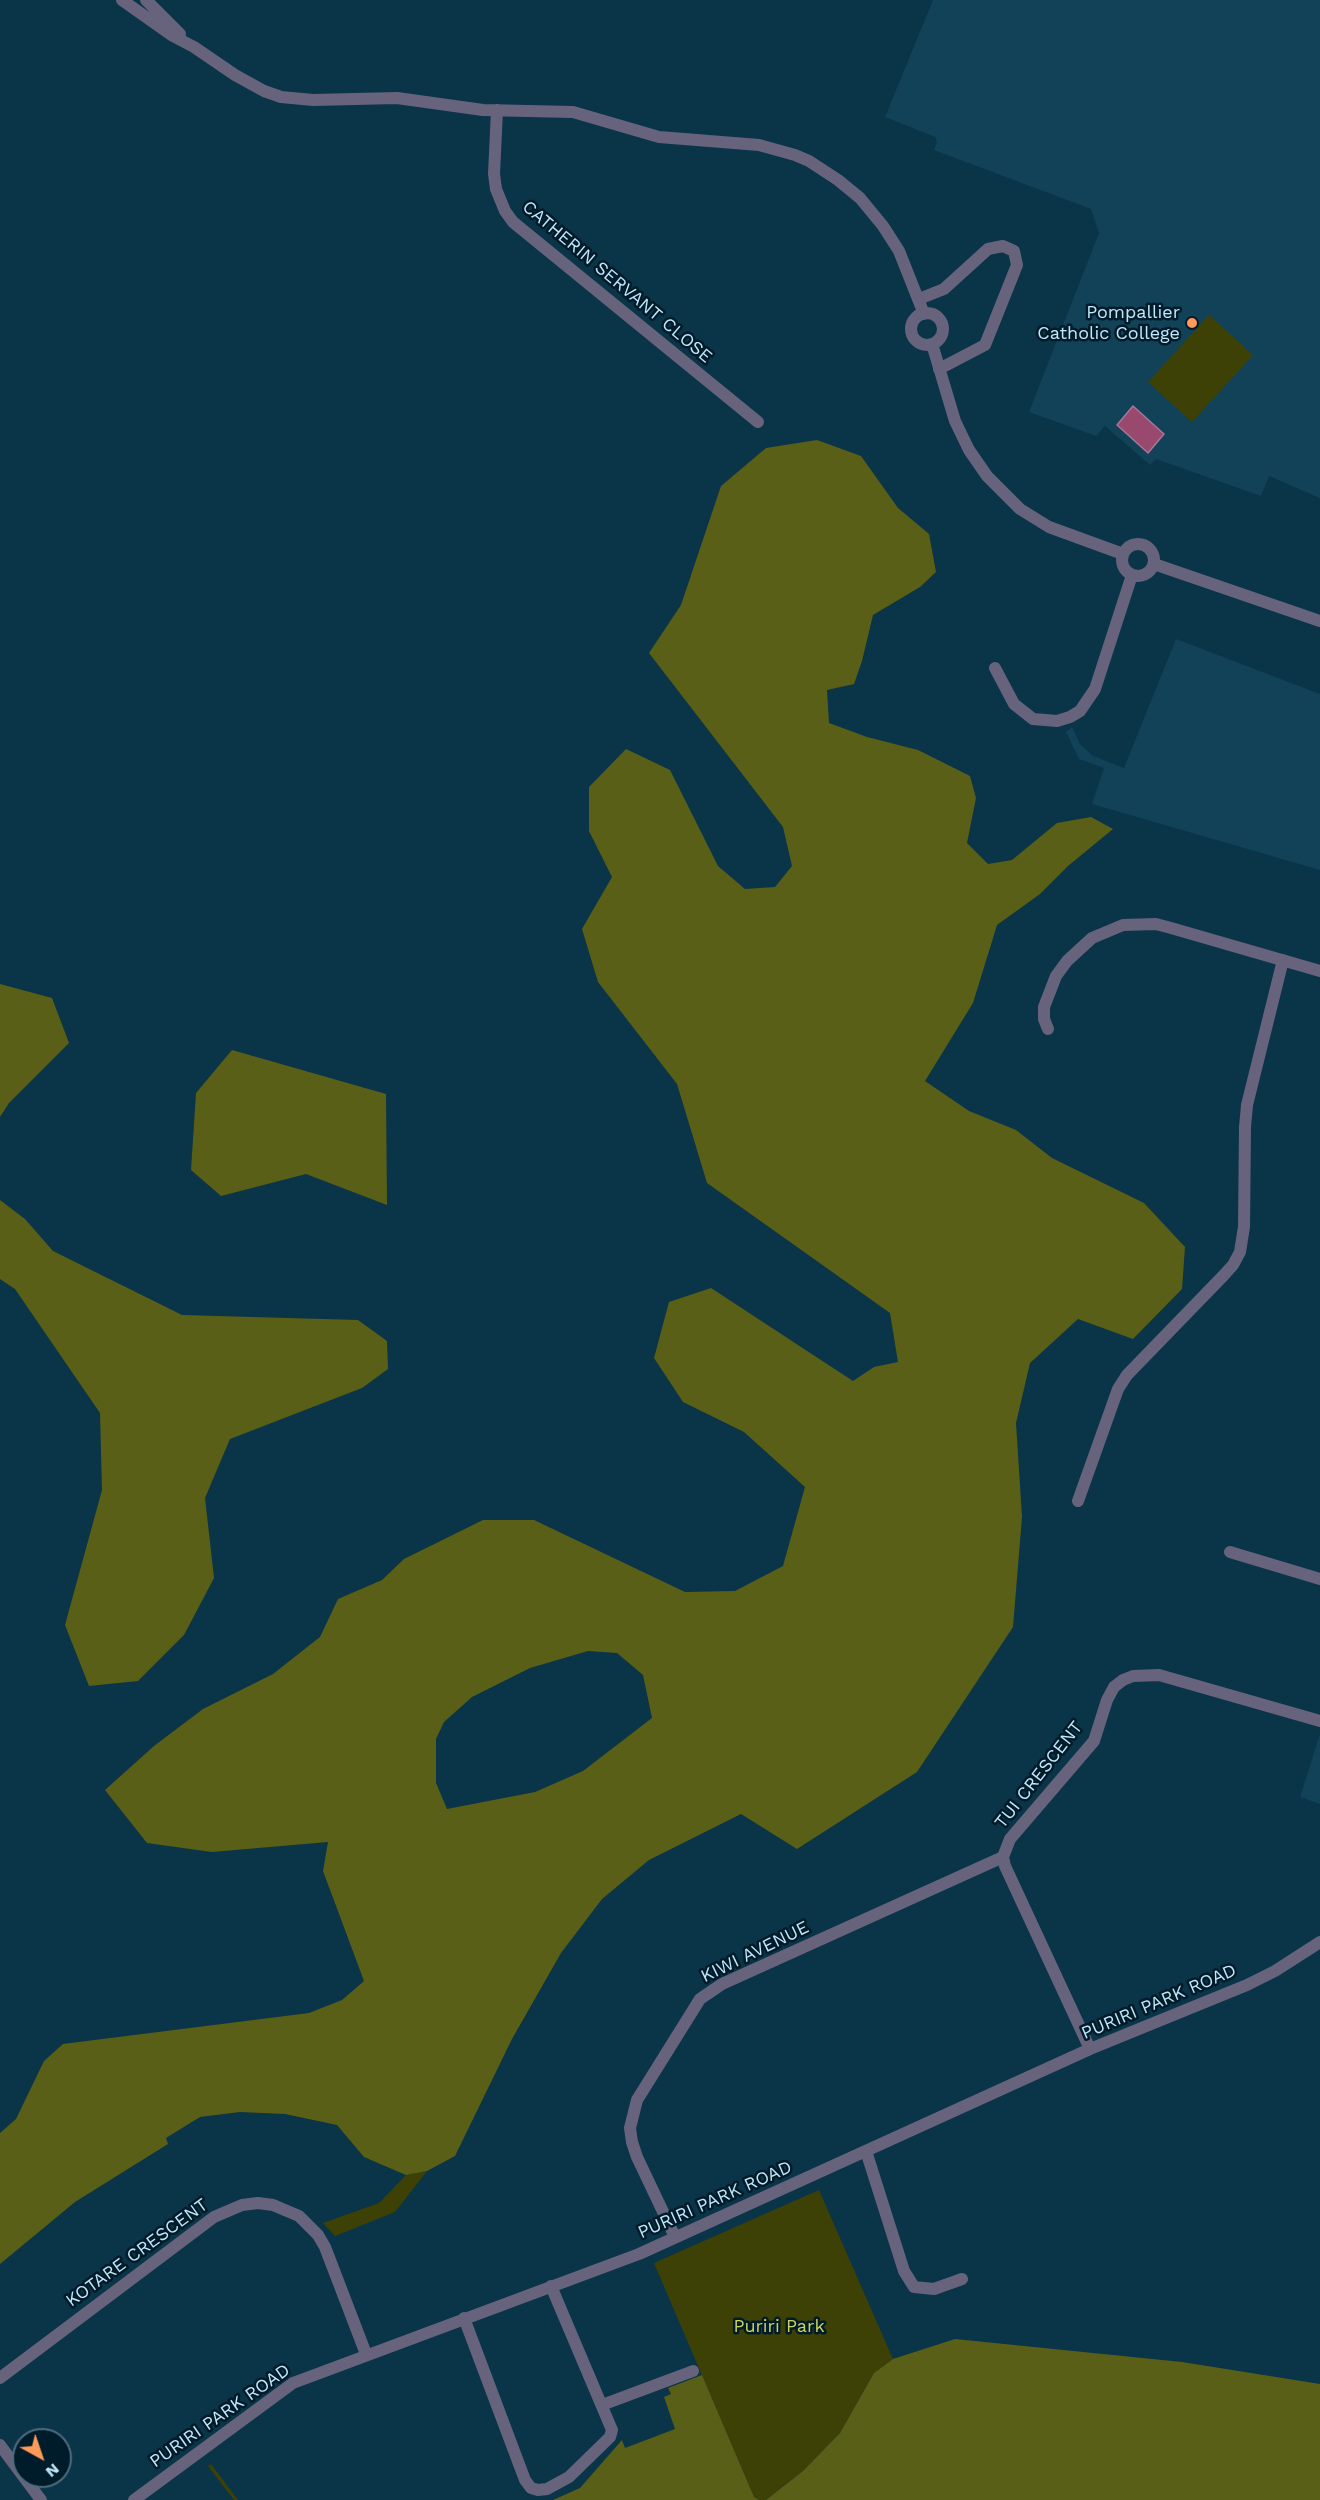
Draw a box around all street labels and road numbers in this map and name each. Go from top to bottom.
street label: CATHERIN SERVANT CLOSE [518,196,716,368]
street label: TUI CRESCENT [990,1717,1088,1833]
street label: KIWI AVENUE [698,1917,812,1987]
street label: PURIRI PARK ROAD [1078,1960,1240,2044]
street label: PURIRI PARK ROAD [635,2156,795,2244]
street label: KOTARE CRESCENT [62,2194,212,2312]
street label: PURIRI PARK ROAD [146,2360,294,2472]

